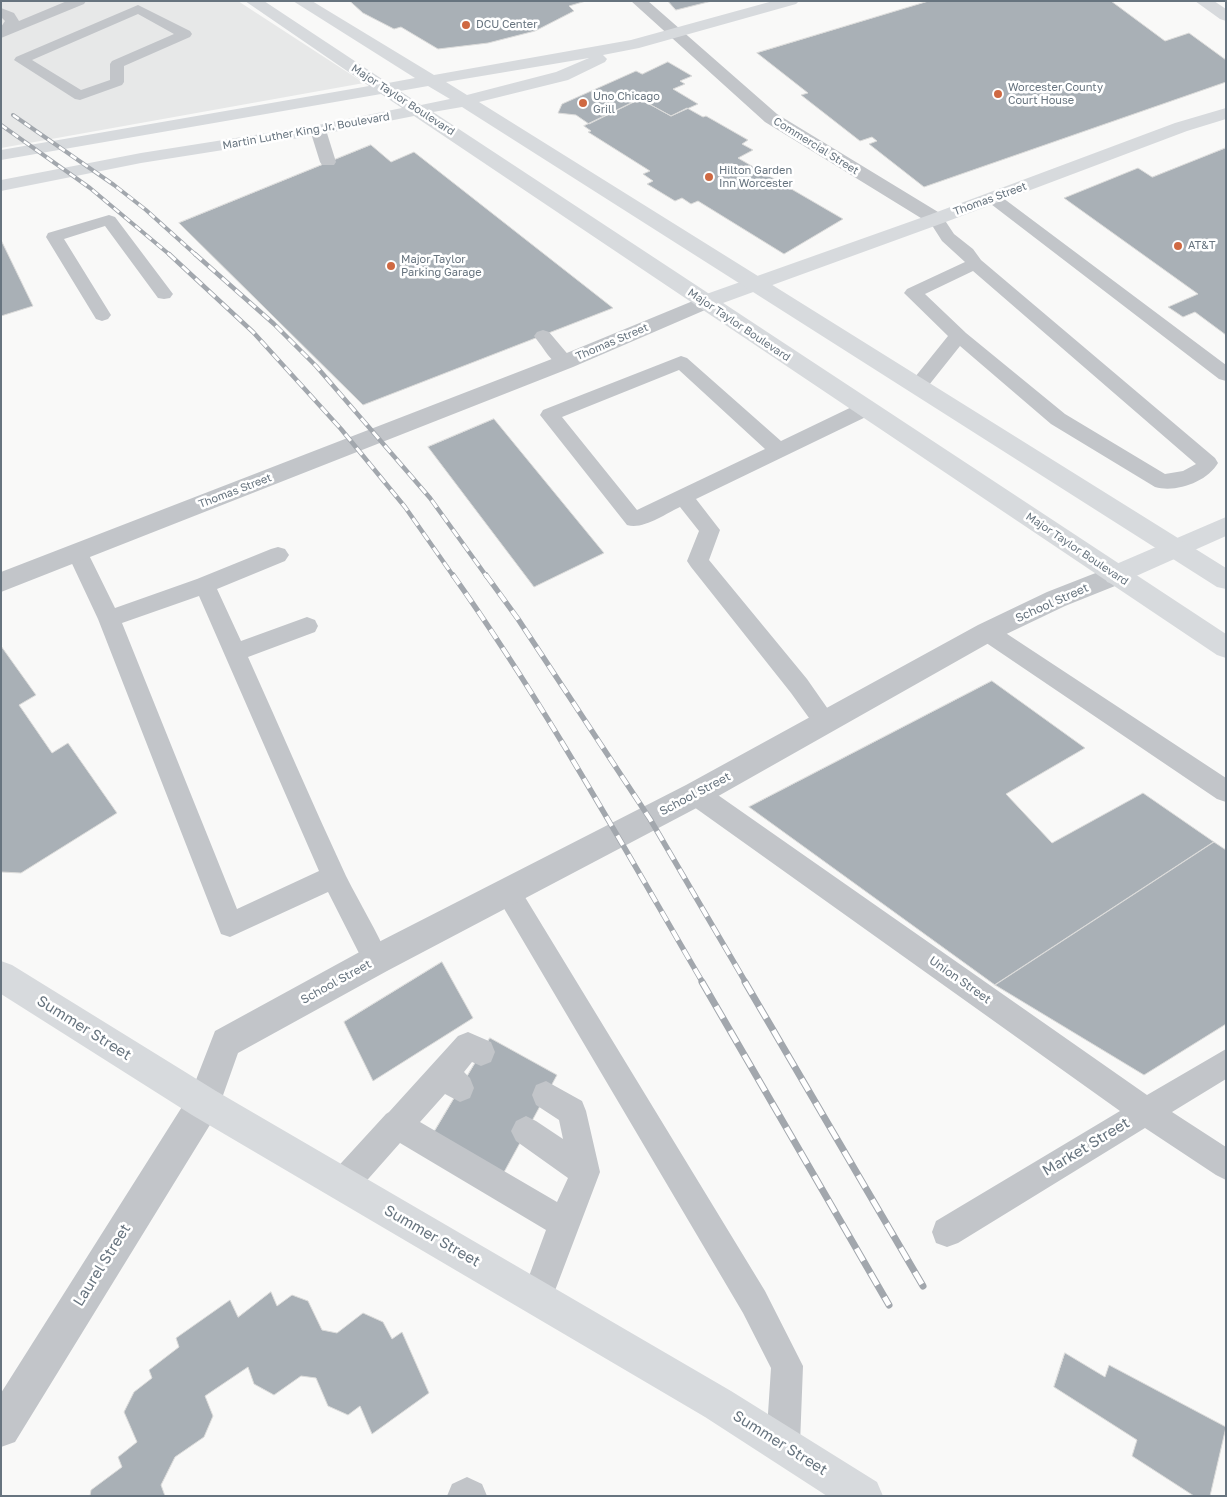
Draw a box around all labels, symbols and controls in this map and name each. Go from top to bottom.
place label: DCU Center [476,18,538,32]
marker: DCU Center [460,19,472,31]
street label: Major Taylor Boulevard [349,62,457,138]
place label: Worcester County Court House [1008,81,1103,107]
marker: Worcester County Court House [992,88,1004,100]
place label: Uno Chicago Grill [593,90,660,116]
marker: Uno Chicago Grill [577,97,589,109]
street label: Martin Luther King Jr. Boulevard [221,110,391,152]
street label: Commercial Street [771,114,861,178]
place label: Hilton Garden Inn Worcester [719,164,793,190]
marker: Hilton Garden Inn Worcester [703,171,715,183]
street label: Thomas Street [951,180,1029,218]
place label: AT&T [1188,239,1215,253]
marker: AT&T [1172,240,1184,252]
place label: Major Taylor Parking Garage [401,253,482,279]
marker: Major Taylor Parking Garage [385,260,397,272]
street label: Major Taylor Boulevard [685,286,793,364]
street label: Thomas Street [574,321,650,363]
street label: Thomas Street [197,471,273,511]
street label: Major Taylor Boulevard [1023,510,1131,588]
street label: School Street [1013,580,1091,626]
street label: School Street [657,769,733,819]
street label: Union Street [926,953,994,1007]
street label: School Street [298,957,374,1007]
street label: Summer Street [33,992,135,1064]
street label: Market Street [1039,1114,1133,1180]
street label: Summer Street [381,1201,483,1271]
street label: Laurel Street [70,1221,134,1309]
street label: Summer Street [729,1407,831,1479]

